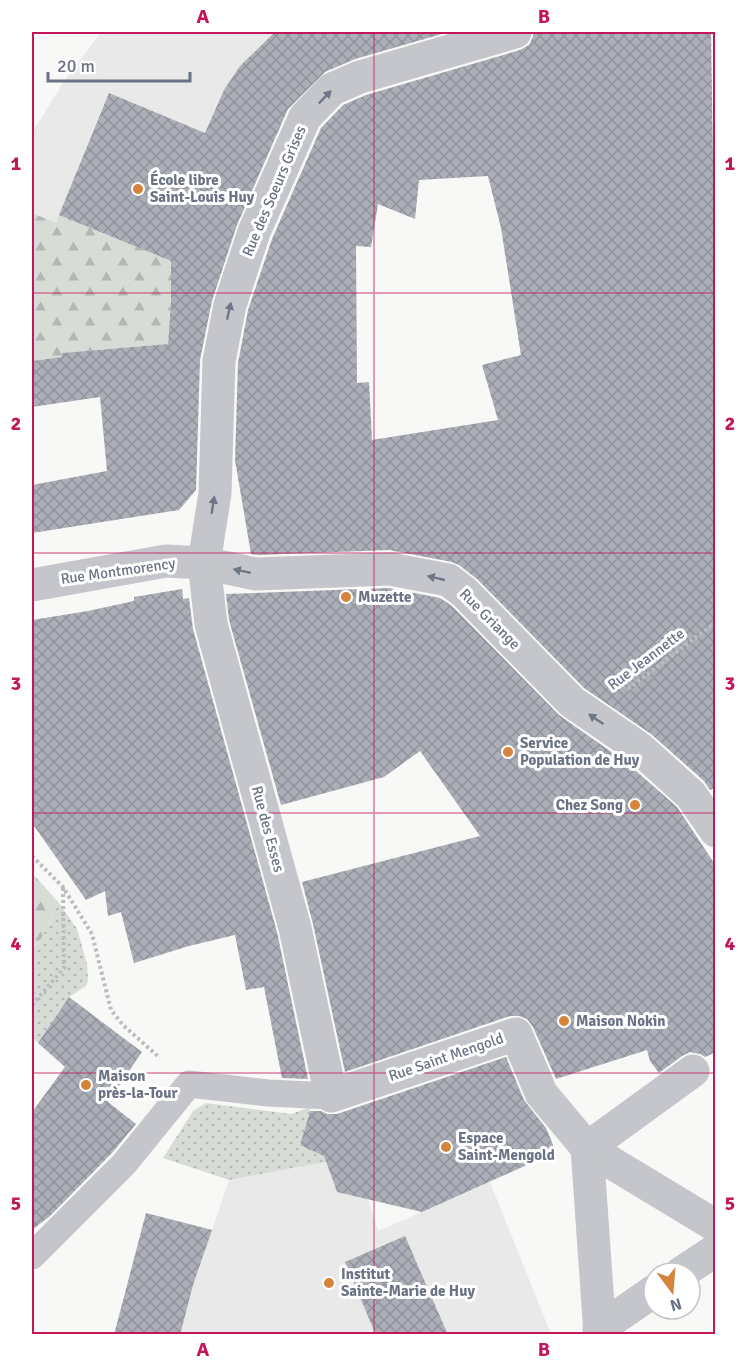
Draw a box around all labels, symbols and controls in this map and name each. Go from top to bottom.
text: A [197,4,210,29]
text: B [538,4,550,29]
scale bar [48,45,190,83]
text: 20 m [57,55,95,77]
one-way arrow [317,90,331,104]
street label: Rue des Soeurs Grises [238,122,310,259]
text: 1 [11,151,22,176]
text: 1 [725,151,736,176]
place label: École libre Saint-Louis Huy [150,170,255,206]
marker: École libre Saint-Louis Huy [131,182,145,196]
one-way arrow [225,302,235,321]
text: 2 [11,411,21,436]
text: 2 [725,411,735,436]
one-way arrow [208,496,217,515]
street label: Rue Montmorency [59,554,177,588]
one-way arrow [233,566,252,575]
one-way arrow [427,572,445,582]
street label: Rue Griange [456,585,524,653]
place label: Muzette [358,588,411,606]
marker: Muzette [339,590,353,604]
street label: Rue Jeannette [604,624,688,694]
text: 3 [11,671,21,696]
text: 3 [725,671,735,696]
one-way arrow [588,714,605,725]
place label: Service Population de Huy [520,734,640,769]
marker: Service Population de Huy [501,745,515,759]
street label: Rue des Esses [248,784,288,875]
place label: Chez Song [556,796,623,814]
marker: Chez Song [628,798,642,812]
text: 4 [11,931,22,956]
text: 4 [725,931,736,956]
place label: Maison Nokin [576,1012,665,1030]
marker: Maison Nokin [557,1014,571,1028]
street label: Rue Saint Mengold [386,1029,506,1085]
place label: Maison près-la-Tour [98,1067,177,1102]
marker: Maison près-la-Tour [79,1078,93,1092]
place label: Espace Saint-Mengold [458,1129,555,1164]
marker: Espace Saint-Mengold [439,1140,453,1154]
text: 5 [11,1191,21,1216]
text: 5 [725,1191,735,1216]
north arrow [642,1261,702,1321]
place label: Institut Sainte-Marie de Huy [341,1265,475,1300]
marker: Institut Sainte-Marie de Huy [322,1276,336,1290]
text: N [668,1293,684,1316]
text: A [197,1337,210,1362]
text: B [538,1337,550,1362]

